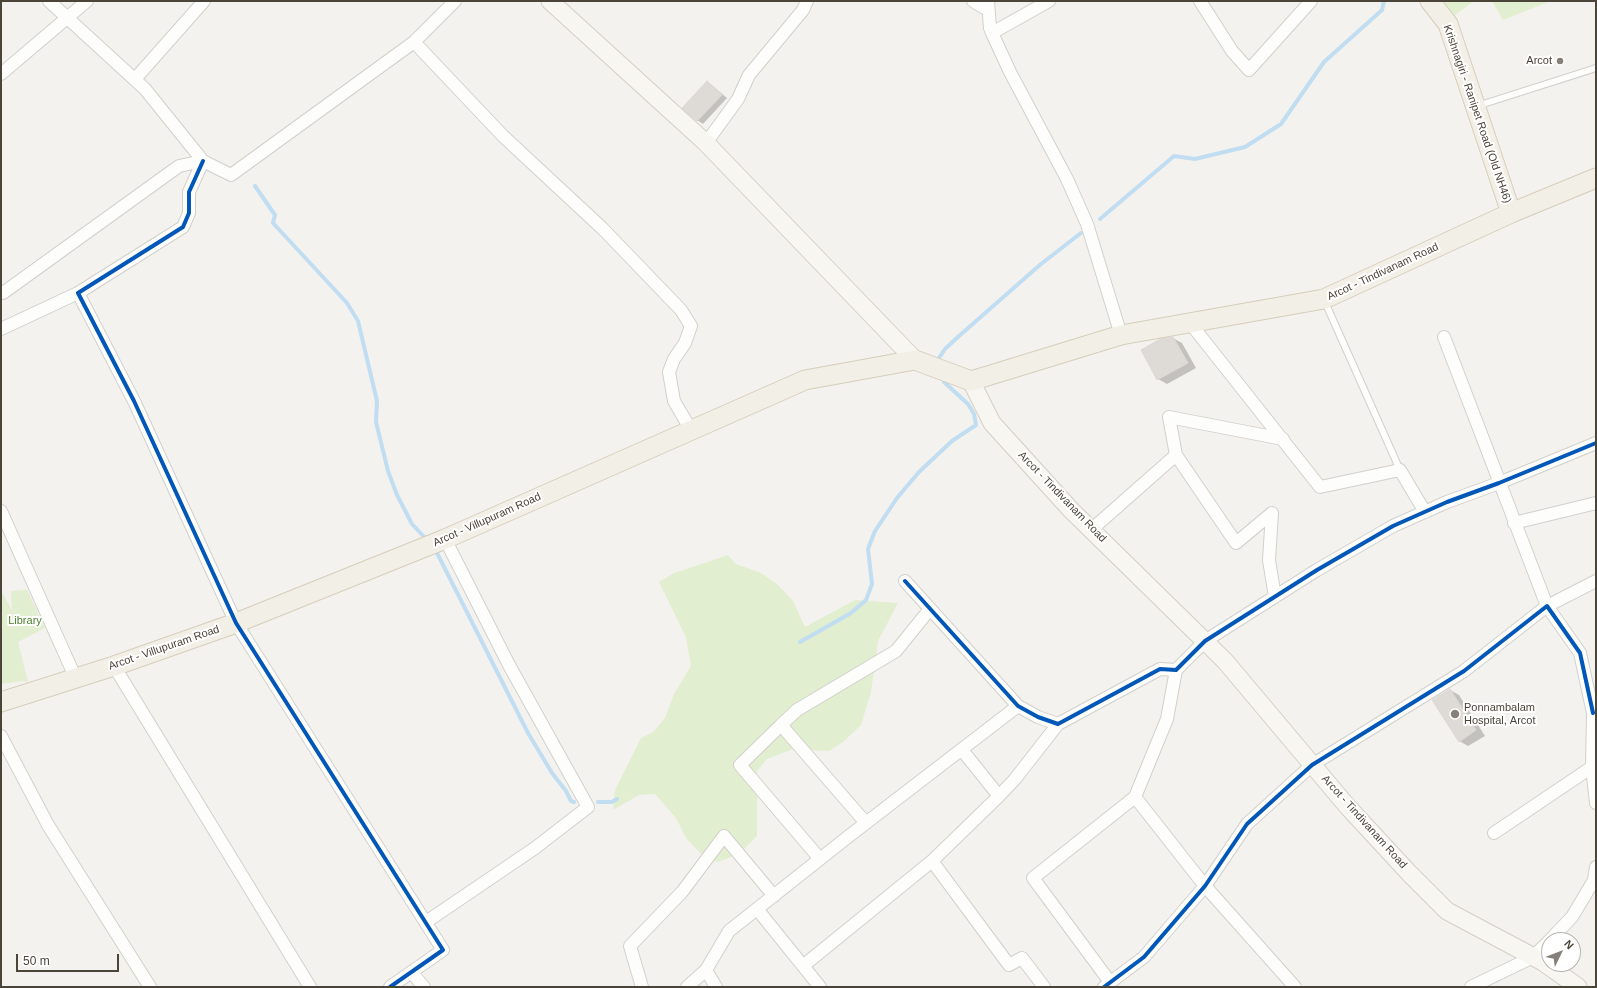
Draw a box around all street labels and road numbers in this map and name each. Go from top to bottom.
street label: Krishnagiri - Ranipet Road (Old NH46) [1440,23,1514,205]
street label: Arcot - Tindivanam Road [1325,240,1441,304]
street label: Arcot - Tindivanam Road [1015,449,1109,545]
street label: Arcot - Villupuram Road [431,490,543,550]
street label: Arcot - Villupuram Road [107,623,221,673]
street label: Arcot - Tindivanam Road [1319,773,1409,871]

